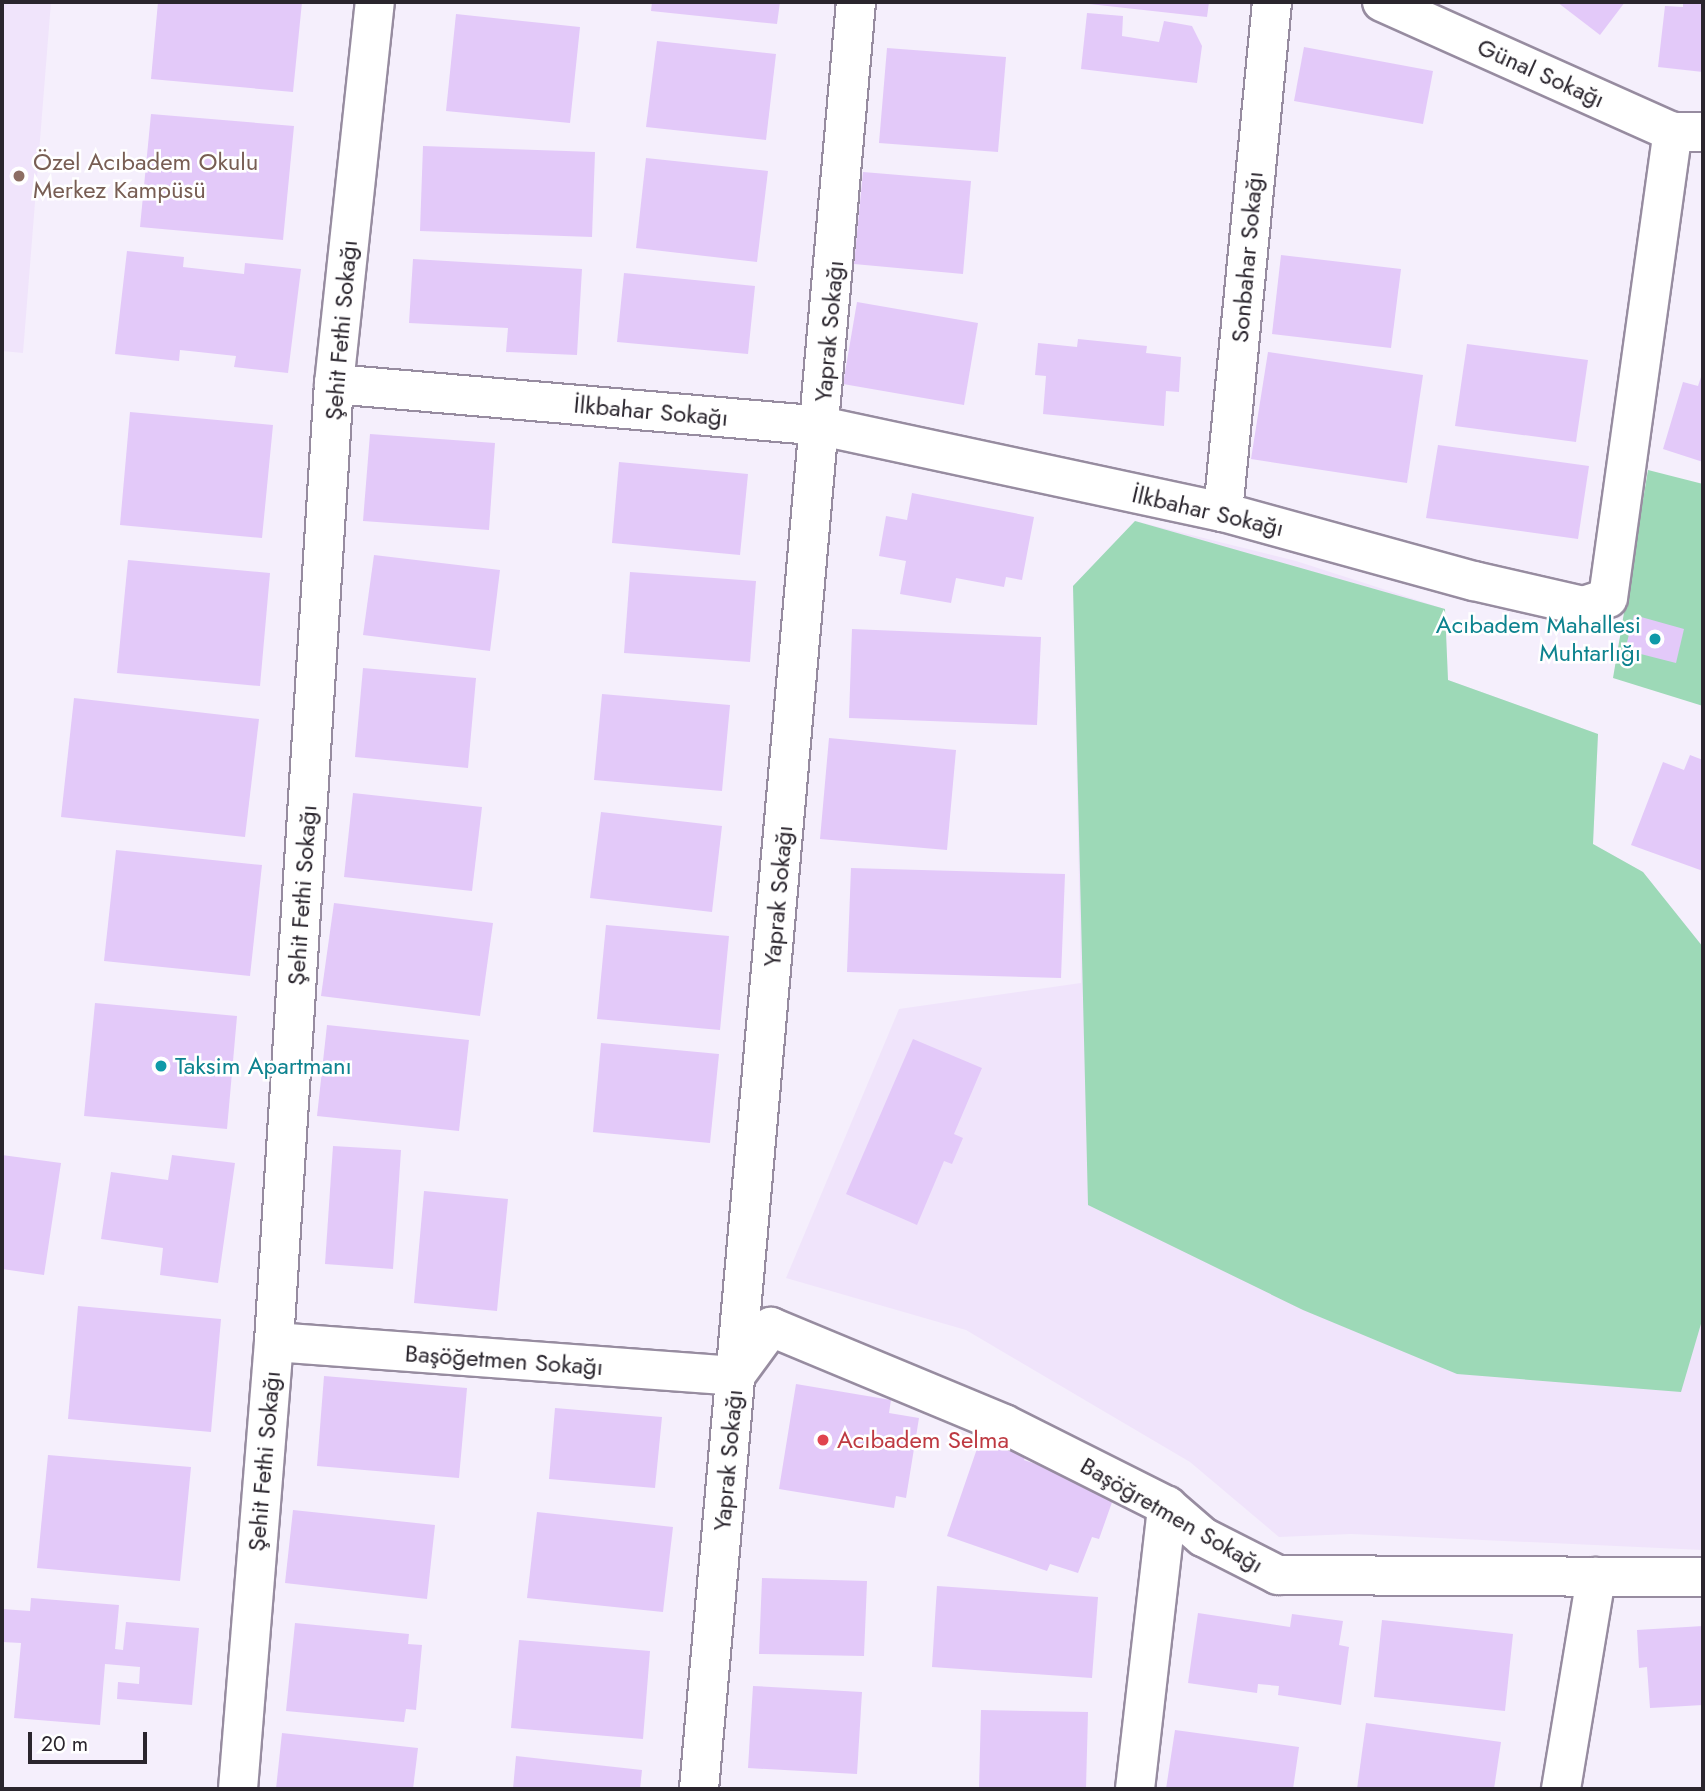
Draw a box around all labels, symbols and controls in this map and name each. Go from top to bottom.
street label: Günal Sokağı [1473,32,1609,114]
place label: Özel Acıbadem Okulu Merkez Kampüsü [33,148,258,204]
marker: Özel Acıbadem Okulu Merkez Kampüsü [11,168,27,184]
street label: Sonbahar Sokağı [1225,170,1269,344]
street label: Şehit Fethi Sokağı [319,239,363,421]
street label: Yaprak Sokağı [808,259,850,403]
street label: İlkbahar Sokağı [573,390,729,432]
street label: İlkbahar Sokağı [1129,480,1287,542]
place label: Acıbadem Mahallesi Muhtarlığı [1436,611,1641,667]
marker: Acıbadem Mahallesi Muhtarlığı [1647,631,1663,647]
street label: Şehit Fethi Sokağı [281,804,323,986]
street label: Yaprak Sokağı [757,824,799,968]
place label: Taksim Apartmanı [175,1052,352,1080]
marker: Taksim Apartmanı [153,1058,169,1074]
street label: Başöğetmen Sokağı [404,1339,604,1381]
street label: Şehit Fethi Sokağı [242,1370,286,1552]
street label: Yaprak Sokağı [707,1388,749,1532]
place label: Acıbadem Selma [837,1426,1009,1454]
marker: Acıbadem Selma [815,1432,831,1448]
street label: Başöğretmen Sokağı [1075,1451,1269,1579]
scale bar [32,1718,150,1762]
text: 20 m [41,1729,88,1759]

